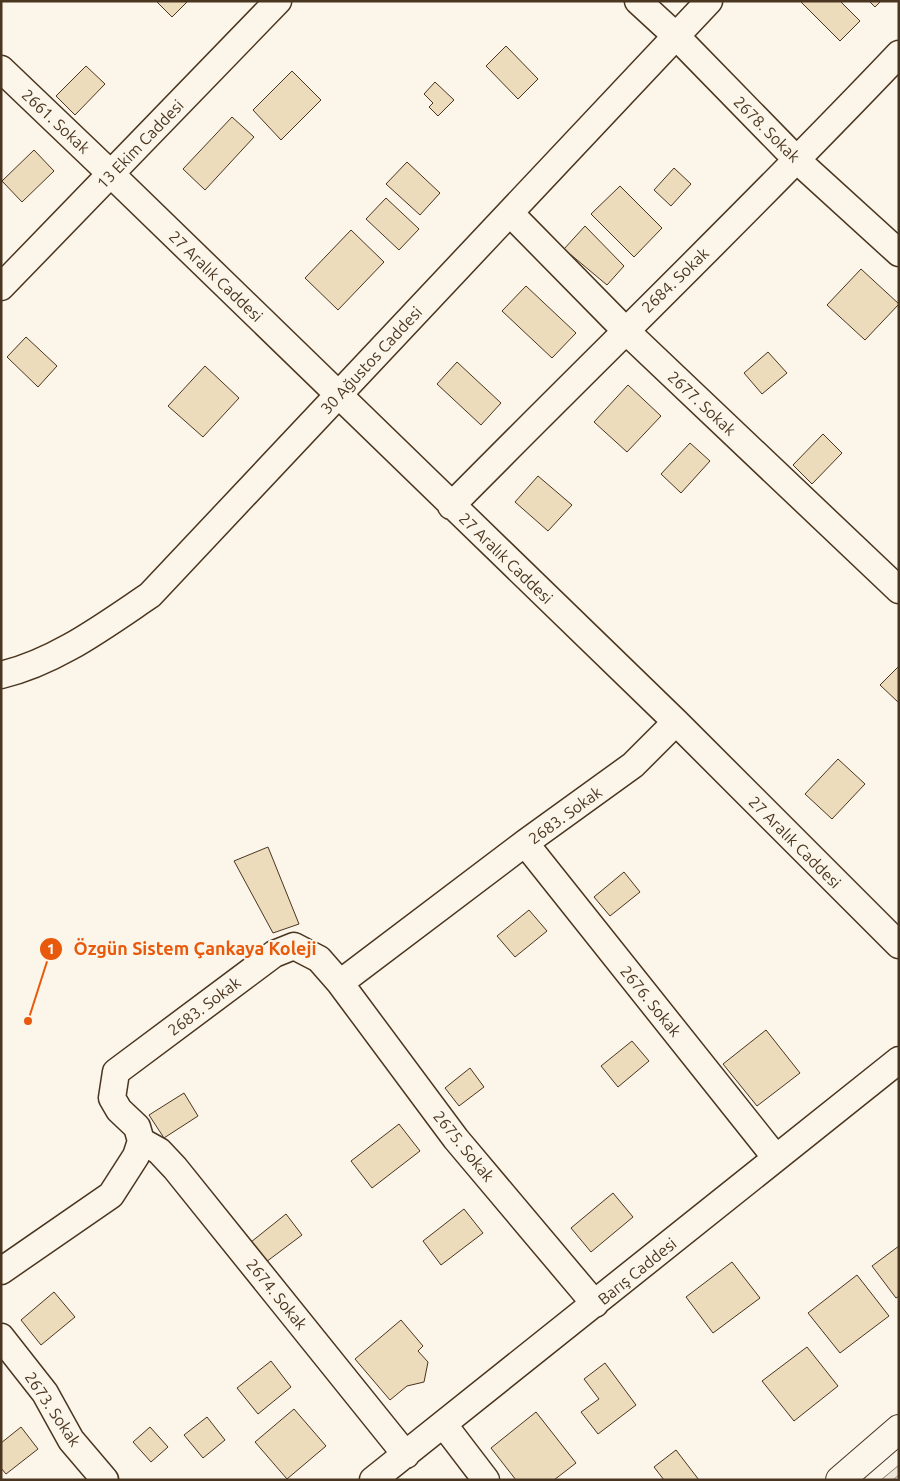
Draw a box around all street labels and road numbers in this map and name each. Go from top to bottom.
street label: 2661. Sokak [18,85,94,157]
street label: 2678. Sokak [730,92,804,166]
street label: 13 Ekim Caddesi [93,96,187,192]
street label: 27 Aralık Caddesi [166,227,266,325]
street label: 2684. Sokak [638,244,712,316]
street label: 30 Ağustos Caddesi [317,303,425,417]
street label: 2677. Sokak [664,367,740,439]
street label: 27 Aralık Caddesi [456,509,556,607]
street label: 2683. Sokak [525,782,605,848]
street label: 27 Aralık Caddesi [745,792,845,892]
street label: 2676. Sokak [617,962,685,1040]
street label: 2683. Sokak [164,973,244,1039]
street label: 2675. Sokak [430,1107,498,1185]
street label: Barış Caddesi [594,1234,680,1308]
street label: 2674. Sokak [243,1255,311,1333]
street label: 2673. Sokak [22,1368,84,1450]

